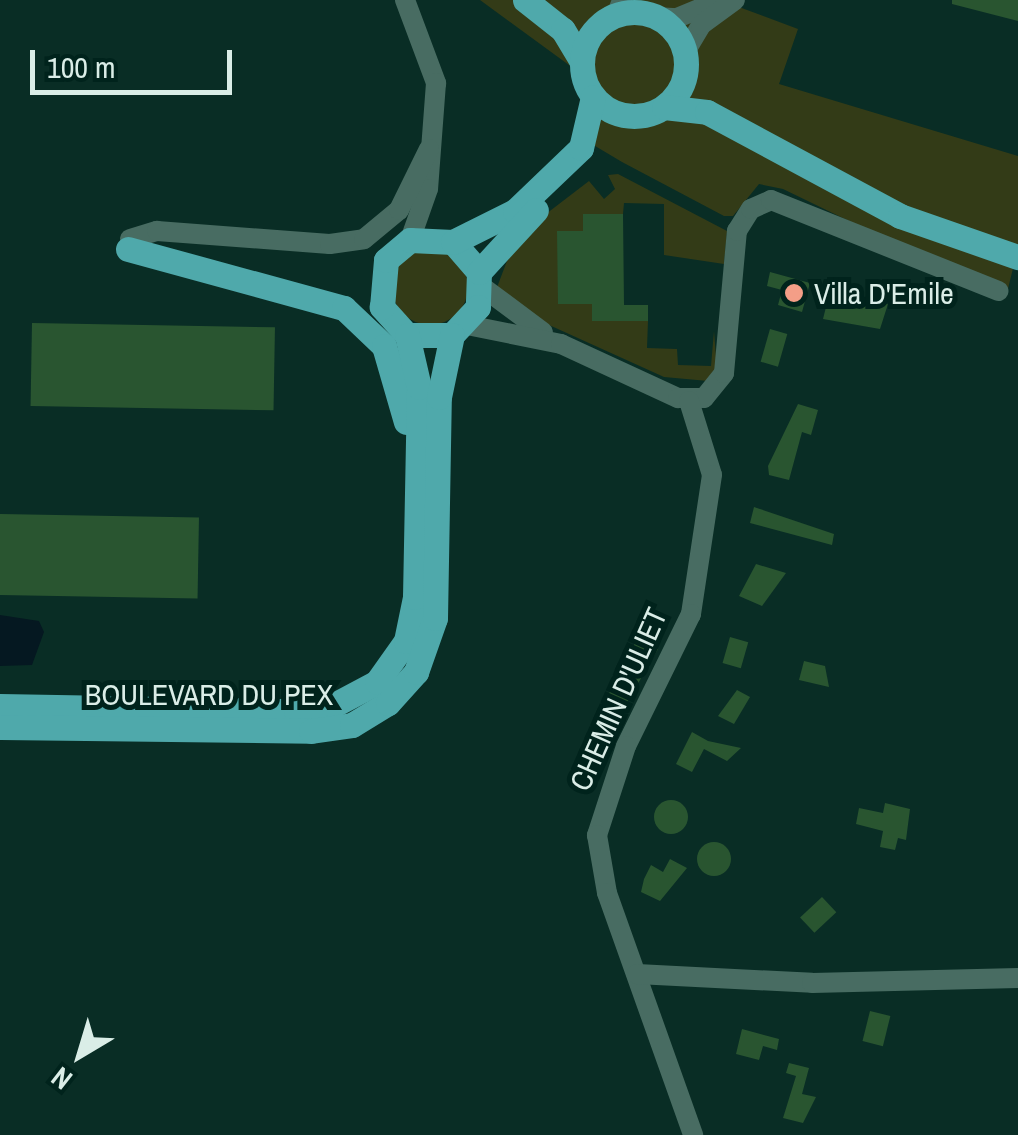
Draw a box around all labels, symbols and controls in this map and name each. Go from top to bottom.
scale bar [35,30,238,92]
text: 100 m [47,47,115,87]
place label: Villa D'Emile [814,275,954,311]
marker: Villa D'Emile [783,282,805,304]
street label: CHEMIN D'ULIET [562,602,674,796]
street label: BOULEVARD DU PEX [85,676,333,712]
north arrow [30,1005,130,1105]
text: N [43,1059,80,1099]

